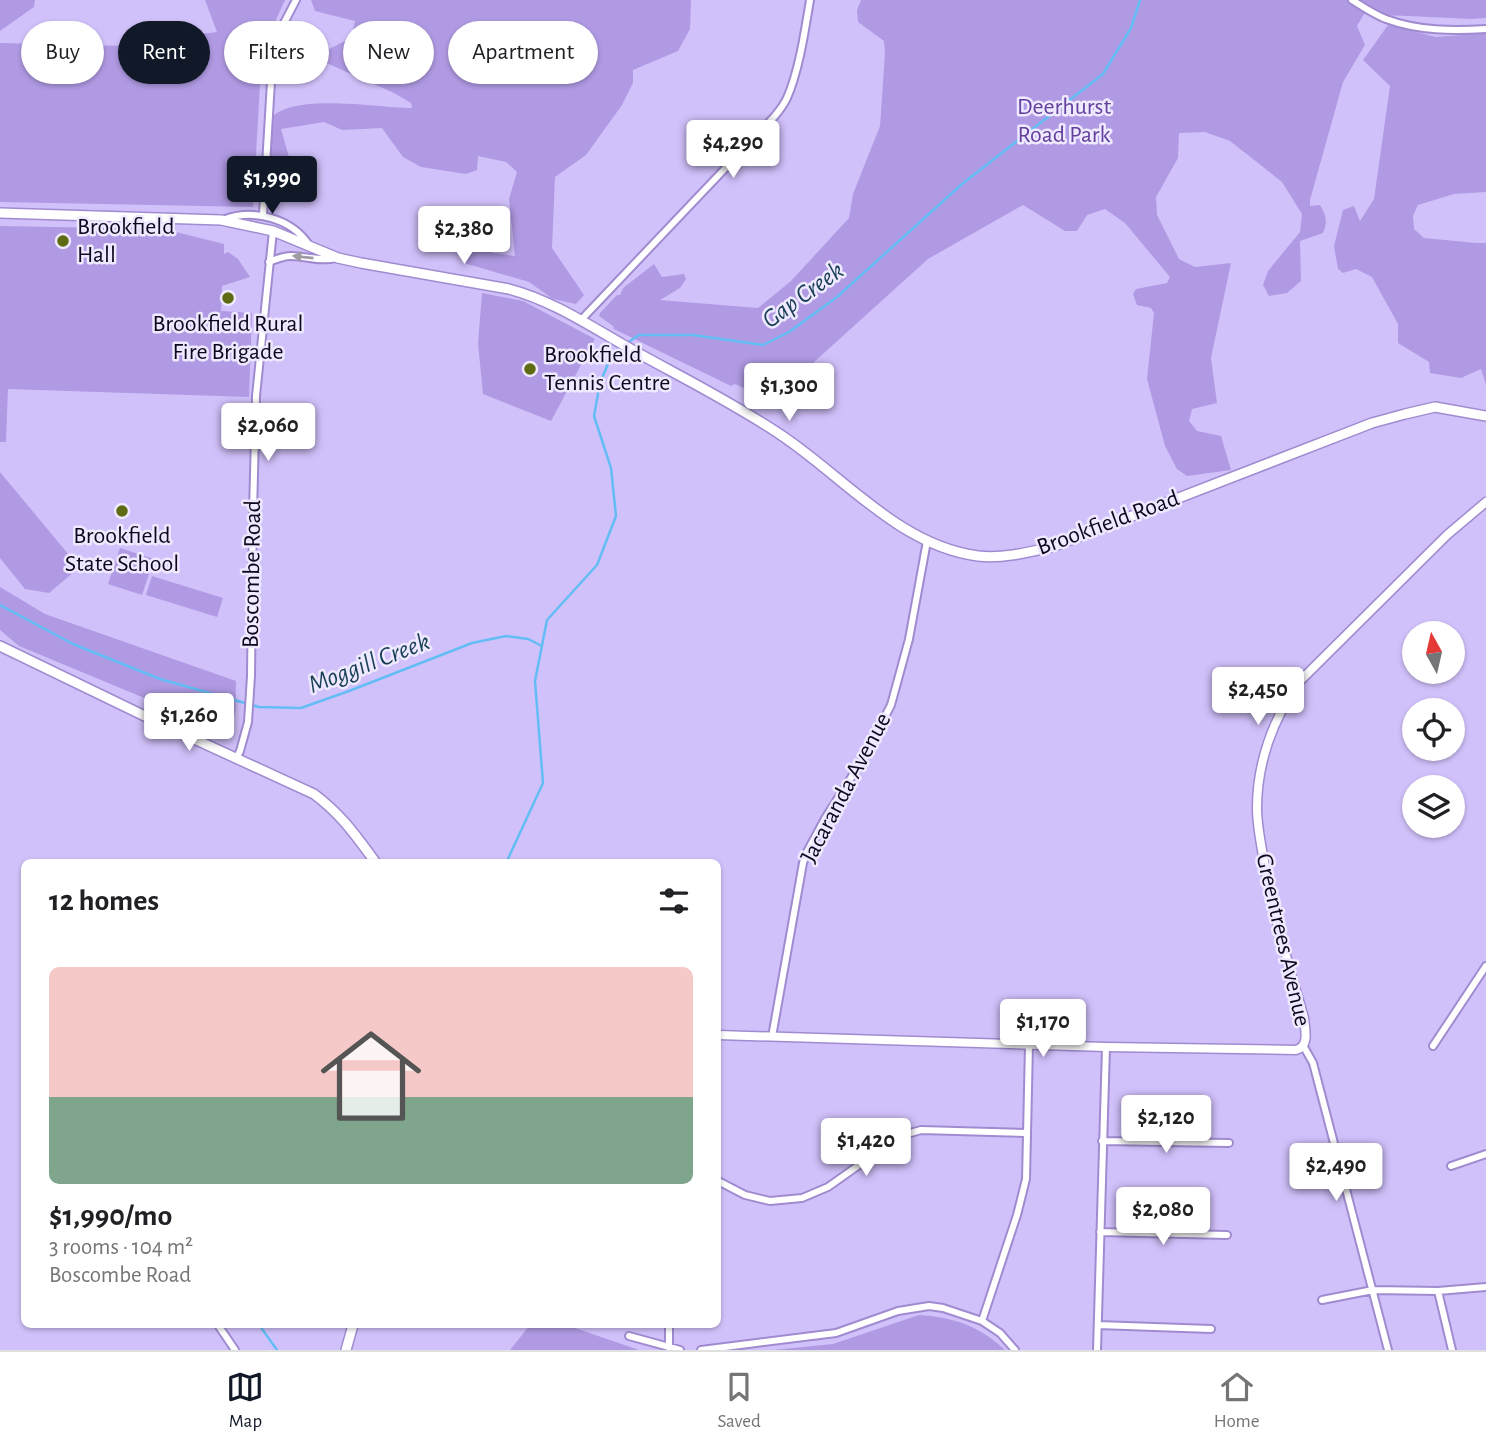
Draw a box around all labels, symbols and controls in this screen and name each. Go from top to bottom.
chip: Buy [21,21,104,84]
chip: Rent [118,21,210,84]
chip: Filters [224,21,329,84]
chip: New [343,21,434,84]
chip: Apartment [448,21,598,84]
park label: Deerhurst Road Park [1017,95,1111,147]
pin: $4,290 [676,120,790,180]
text: $4,290 [702,131,764,154]
pin: $1,990 [215,156,329,216]
text: $1,990 [243,167,301,190]
pin: $2,380 [407,206,521,266]
place label: Brookfield Hall [77,215,175,267]
text: $2,380 [434,217,494,240]
marker: Brookfield Hall [55,233,71,249]
one-way arrow [292,252,314,263]
water label: Gap Creek [758,257,848,333]
marker: Brookfield Rural Fire Brigade [220,290,236,306]
place label: Brookfield Rural Fire Brigade [153,312,303,364]
place label: Brookfield Tennis Centre [544,343,670,395]
marker: Brookfield Tennis Centre [522,361,538,377]
pin: $1,300 [732,364,846,423]
text: $1,300 [760,374,818,397]
pin: $2,060 [211,404,325,463]
text: $2,060 [237,414,299,437]
street label: Brookfield Road [1034,486,1182,560]
street label: Boscombe Road [239,500,265,648]
marker: Brookfield State School [114,503,130,519]
place label: Brookfield State School [65,524,179,576]
north arrow [1402,621,1465,684]
map controls [1402,621,1465,838]
water label: Moggill Creek [305,628,433,698]
pin: $2,450 [1201,668,1315,727]
text: $2,450 [1228,678,1288,701]
pin: $1,260 [132,694,246,753]
button: locate [1402,698,1465,761]
text: $1,260 [160,704,218,727]
street label: Jacaranda Avenue [796,709,896,867]
button: layers [1402,775,1465,838]
street label: Greentrees Avenue [1251,851,1315,1029]
icon: filters [655,882,693,920]
text: 12 homes [49,886,159,916]
pin: $1,170 [986,1000,1100,1059]
text: $1,170 [1016,1010,1070,1033]
icon: home [308,1013,434,1139]
pin: $2,120 [1109,1096,1223,1155]
text: $2,120 [1137,1106,1195,1129]
pin: $1,420 [809,1118,923,1178]
text: $1,420 [837,1129,895,1152]
pin: $2,490 [1279,1144,1393,1203]
text: $2,490 [1305,1154,1367,1177]
pin: $2,080 [1106,1188,1220,1247]
text: $2,080 [1132,1198,1194,1221]
text: $1,990/mo [49,1201,172,1231]
text: 3 rooms · 104 m² [49,1236,193,1259]
text: Boscombe Road [49,1264,191,1287]
tab: Map [226,1368,264,1433]
tab: Saved [717,1368,761,1433]
tab: Home [1214,1368,1260,1433]

